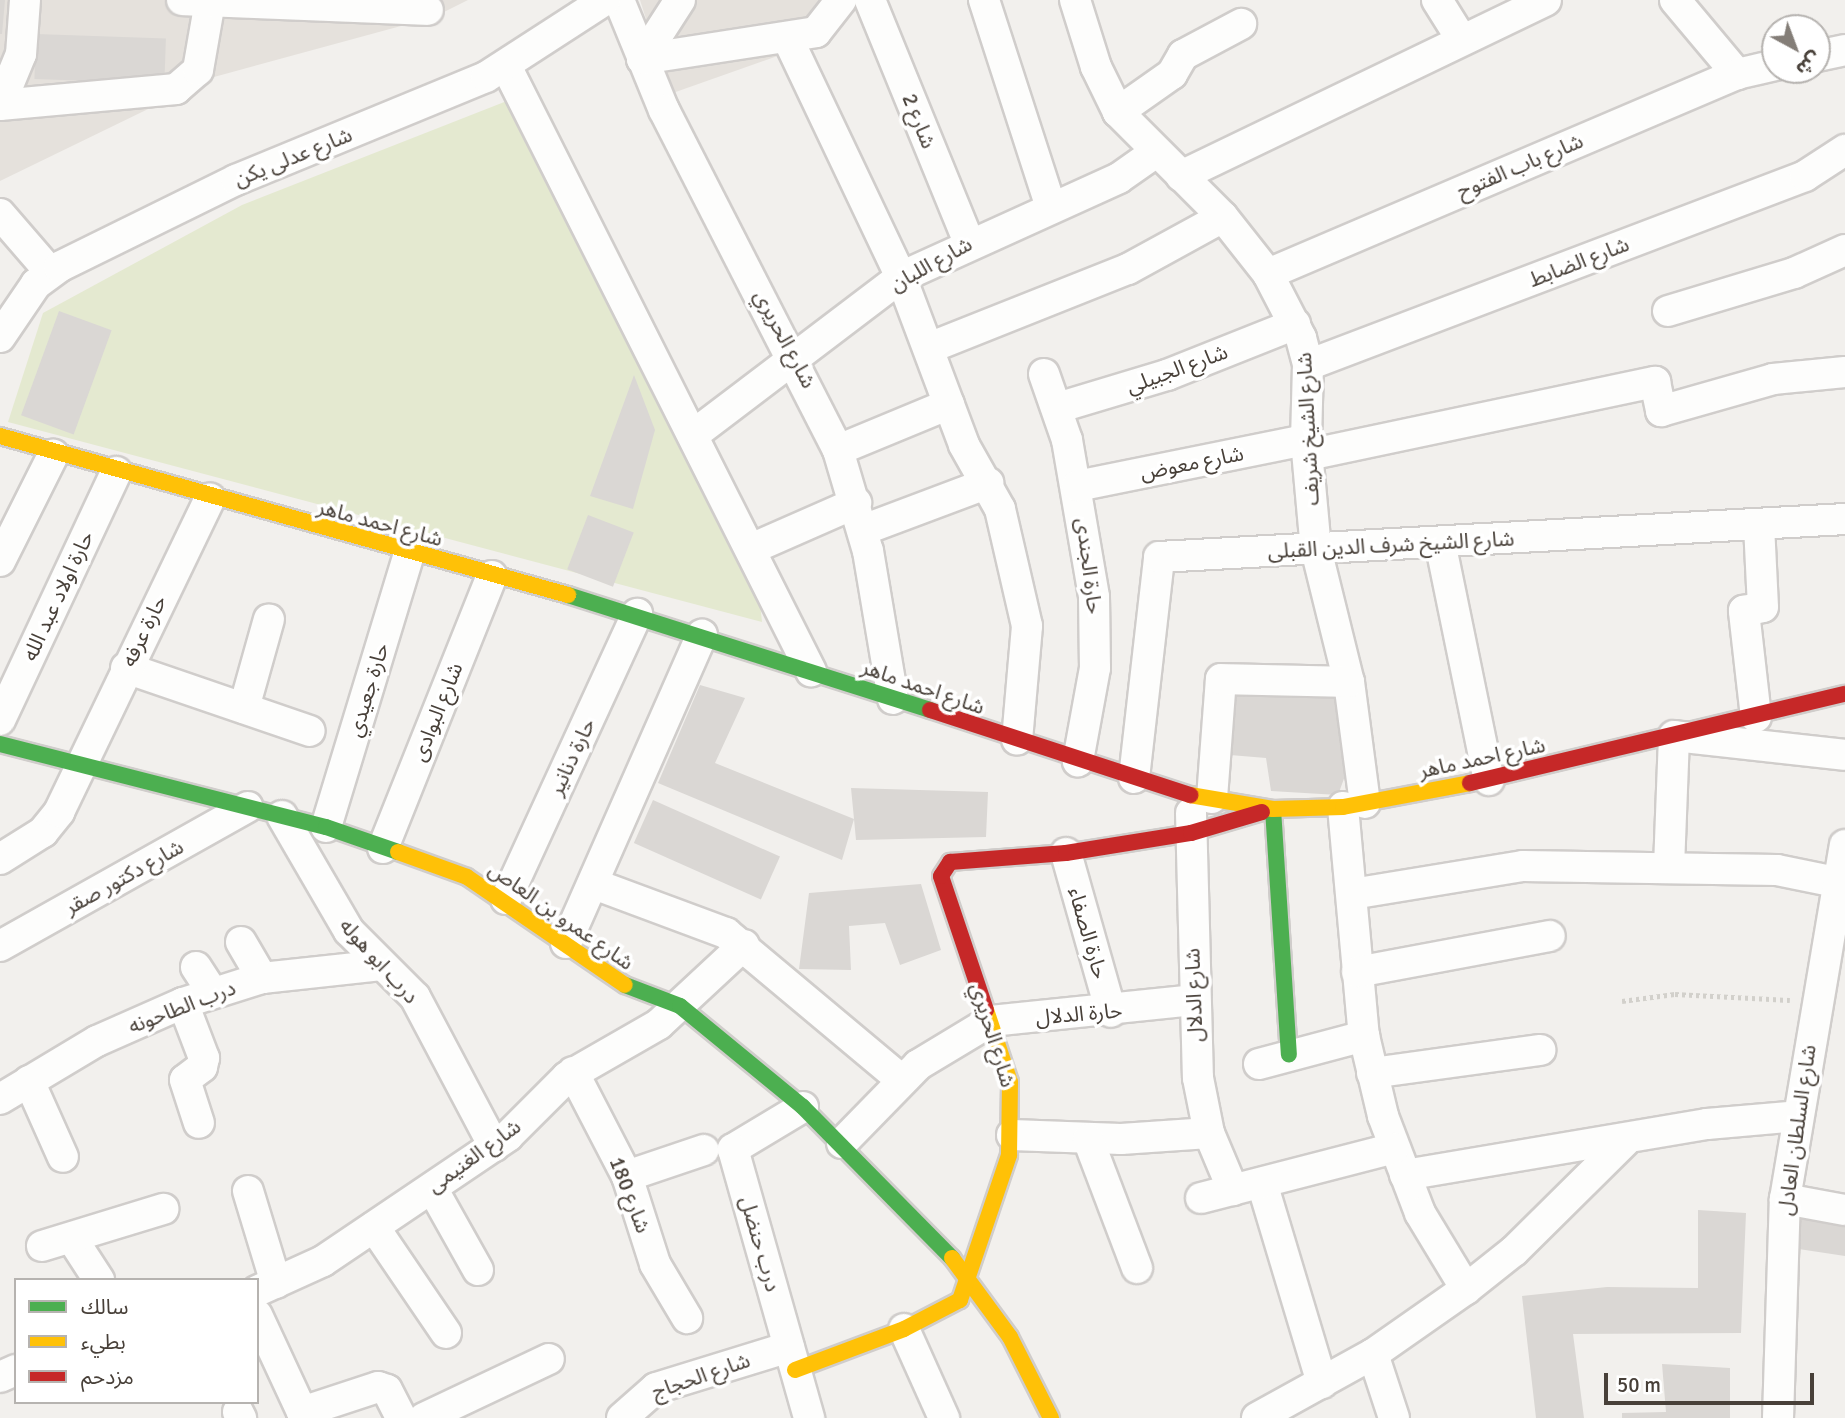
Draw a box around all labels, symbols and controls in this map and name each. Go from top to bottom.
north arrow [1761,14,1831,84]
text: ش [1791,46,1826,81]
street label: شارع 2 [897,90,941,152]
street label: شارع عدلى يكن [230,122,356,192]
street label: شارع باب الفتوح [1453,128,1587,204]
street label: شارع اللبان [886,231,976,297]
street label: شارع الضابط [1525,231,1633,293]
street label: شارع الحريري [749,286,821,392]
street label: شارع الجبيلي [1123,339,1231,399]
street label: شارع الشيخ شريف [1291,352,1325,506]
street label: شارع معوض [1138,441,1246,485]
street label: شارع احمد ماهر [315,494,445,552]
street label: حارة الجندى [1071,517,1107,615]
street label: شارع الشيخ شرف الدين القبلى [1267,526,1515,564]
street label: حارة اولاد عبد الله [17,527,99,665]
street label: حارة عرفه [116,591,172,671]
street label: حارة جعيدي [342,640,394,740]
street label: شارع احمد ماهر [858,654,988,720]
street label: شارع البوادى [406,659,468,765]
street label: حارة دنانير [543,714,601,800]
street label: شارع احمد ماهر [1417,732,1547,784]
street label: شارع دكتور صقر [60,834,188,920]
street label: شارع عمرو بن العاص [484,857,638,975]
street label: حارة الصفاء [1063,884,1113,982]
street label: درب ابو هوله [334,913,424,1009]
street label: شارع الدلال [1180,948,1208,1042]
street label: درب الطاحونه [125,975,239,1039]
street label: شارع الحريري [965,980,1021,1090]
street label: حارة الدلال [1035,998,1123,1030]
street label: شارع السلطان العادل [1773,1043,1821,1217]
street label: شارع الغنيمى [422,1114,526,1198]
street label: شارع 180 [604,1153,656,1237]
street label: درب حنضل [734,1193,786,1295]
legend [14,1278,259,1404]
text: سالك [81,1294,128,1320]
text: بطيء [81,1329,126,1355]
street label: شارع الحجاج [649,1347,753,1405]
scale bar [1607,1358,1817,1402]
text: مزدحم [81,1364,134,1390]
text: 50 m [1617,1372,1661,1398]

